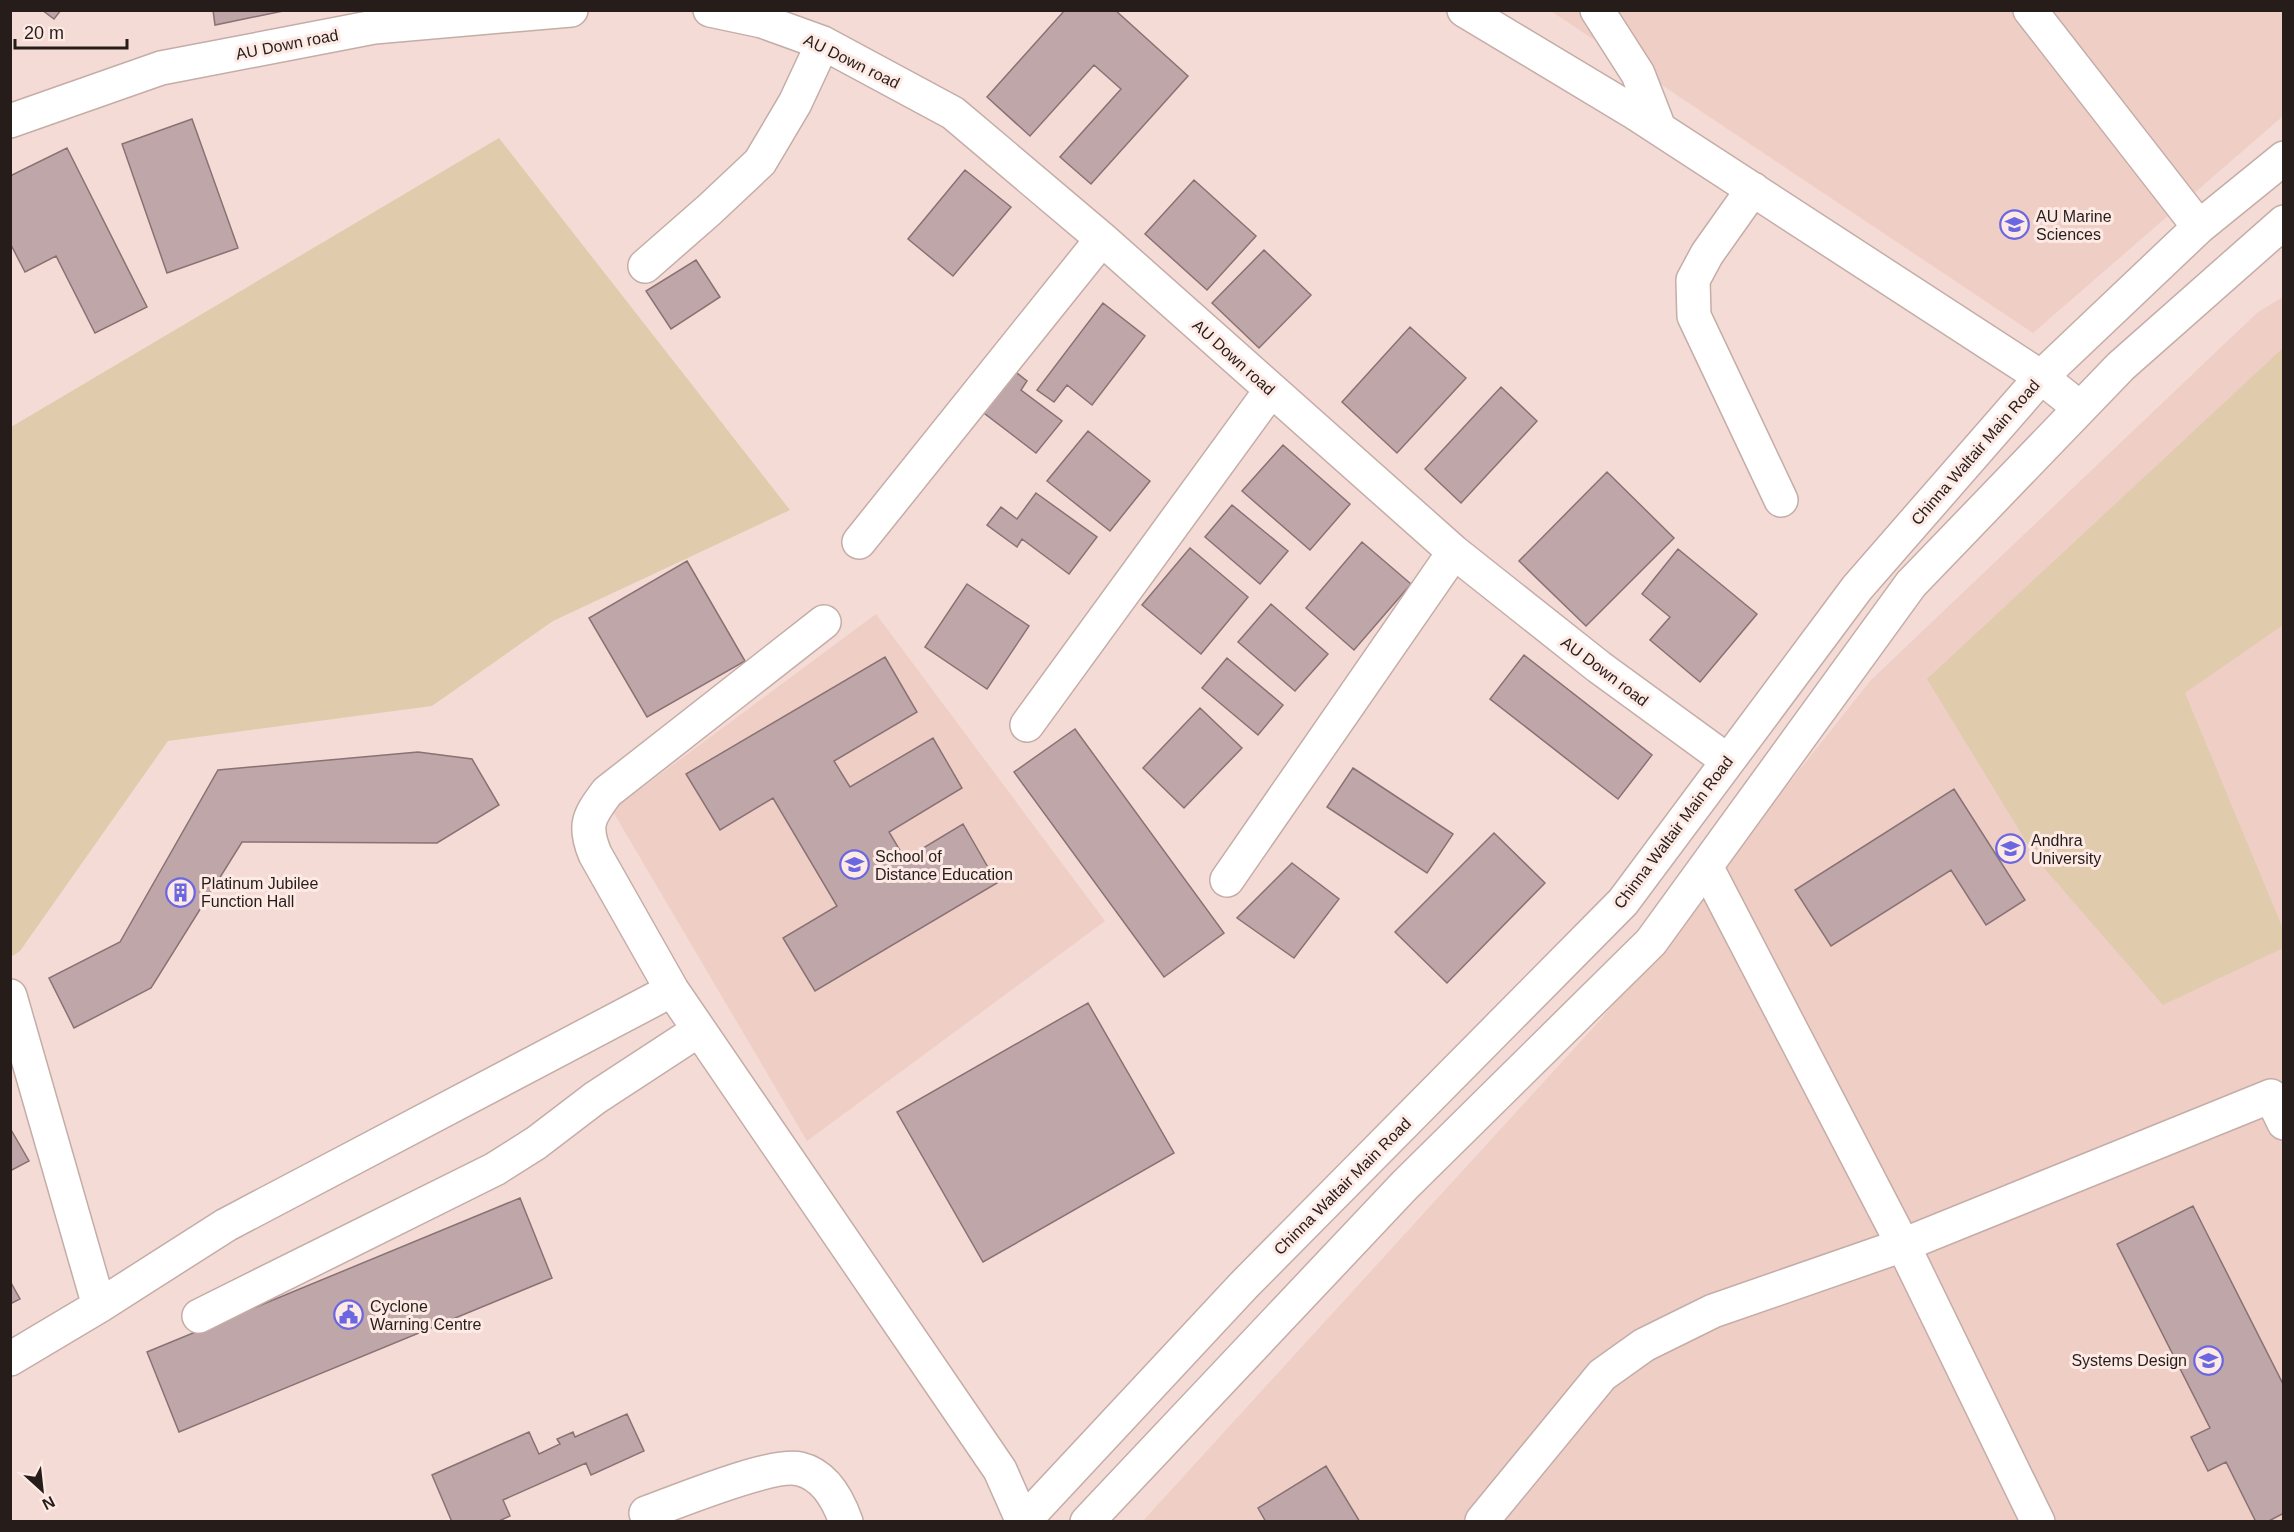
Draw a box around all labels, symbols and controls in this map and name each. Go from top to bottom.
scale bar [15,12,128,50]
text: 20 m [24,23,64,43]
street label: AU Down road [234,26,340,63]
street label: AU Down road [801,31,902,92]
place label: AU Marine Sciences [2036,208,2112,243]
school or university icon: AU Marine Sciences [1999,209,2031,241]
street label: AU Down road [1189,316,1278,398]
street label: Chinna Waltair Main Road [1908,377,2043,528]
street label: AU Down road [1558,633,1651,709]
street label: Chinna Waltair Main Road [1611,753,1736,912]
place label: Andhra University [2031,832,2101,867]
school or university icon: Andhra University [1994,833,2026,865]
place label: School of Distance Education [875,848,1013,883]
school or university icon: School of Distance Education [838,849,870,881]
place label: Platinum Jubilee Function Hall [201,875,319,910]
building icon: Platinum Jubilee Function Hall [164,876,196,908]
street label: Chinna Waltair Main Road [1271,1115,1414,1258]
place label: Cyclone Warning Centre [370,1298,482,1333]
public building icon: Cyclone Warning Centre [333,1299,365,1331]
school or university icon: Systems Design [2192,1344,2224,1376]
place label: Systems Design [2071,1352,2187,1369]
north arrow [12,1460,72,1520]
text: N [40,1493,58,1513]

